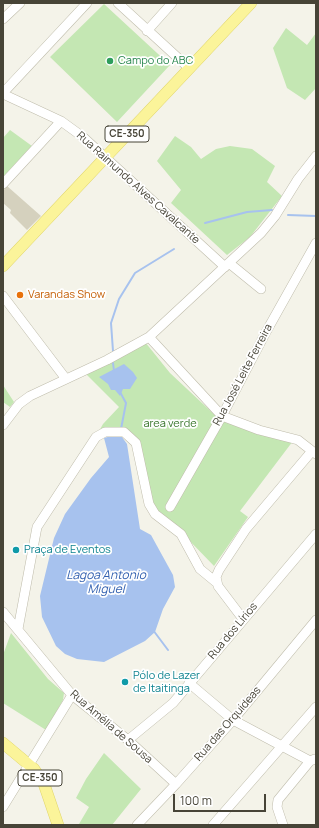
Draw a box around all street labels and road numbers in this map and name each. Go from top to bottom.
road number: CE-350 [105,126,149,142]
street label: Rua Raimundo Alves Cavalcante [74,129,202,247]
street label: Rua José Leite Ferreira [210,322,276,428]
street label: Rua dos Lírios [206,600,260,662]
street label: Rua das Orquídeas [192,684,264,764]
street label: Rua Amélia de Sousa [67,688,155,766]
road number: CE-350 [18,770,62,786]

